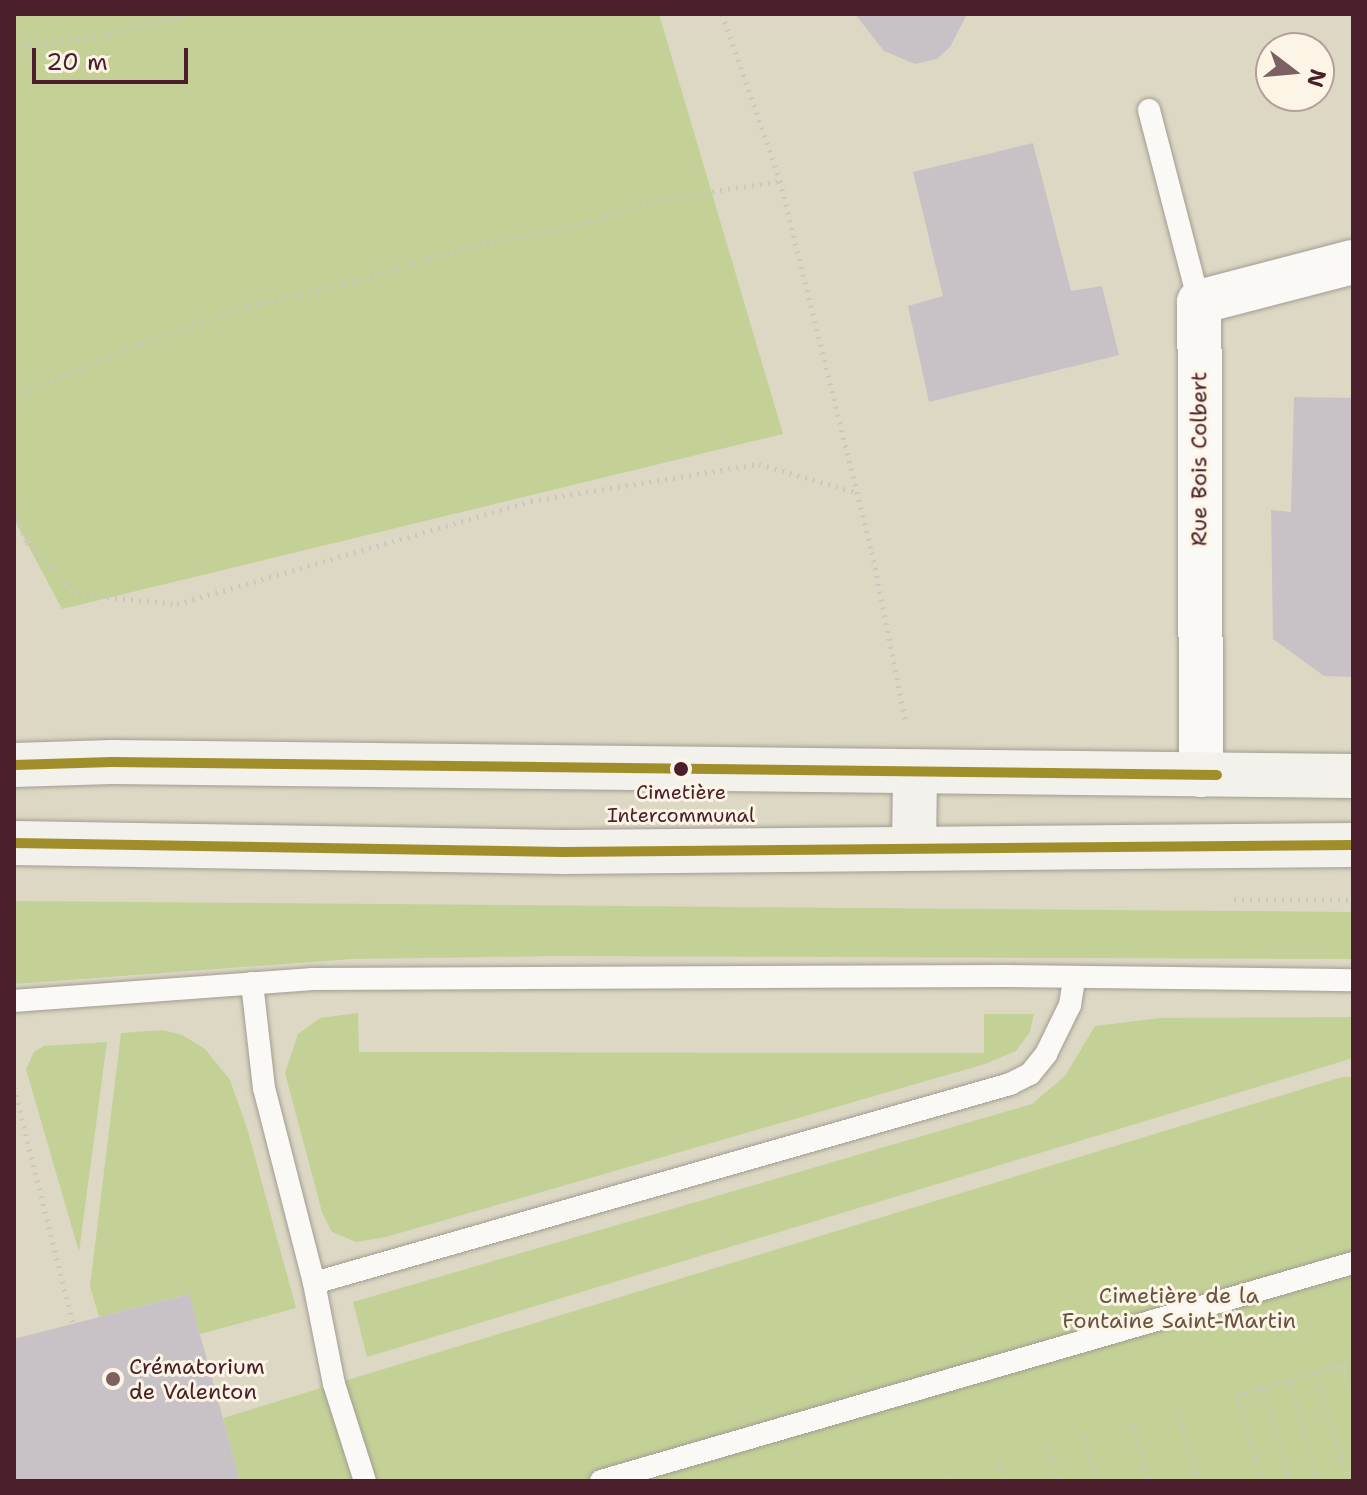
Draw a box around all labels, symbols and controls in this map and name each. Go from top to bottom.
scale bar [36,32,192,82]
north arrow [1255,32,1335,112]
text: 20 m [46,46,108,78]
text: N [1300,66,1333,91]
street label: Rue Bois Colbert [1186,372,1212,546]
marker: Cimetière Intercommunal [673,761,689,777]
place label: Cimetière Intercommunal [607,780,755,827]
park label: Cimetière de la Fontaine Saint-Martin [1062,1282,1296,1334]
place label: Crématorium de Valenton [129,1353,265,1404]
marker: Crématorium de Valenton [104,1370,122,1388]

